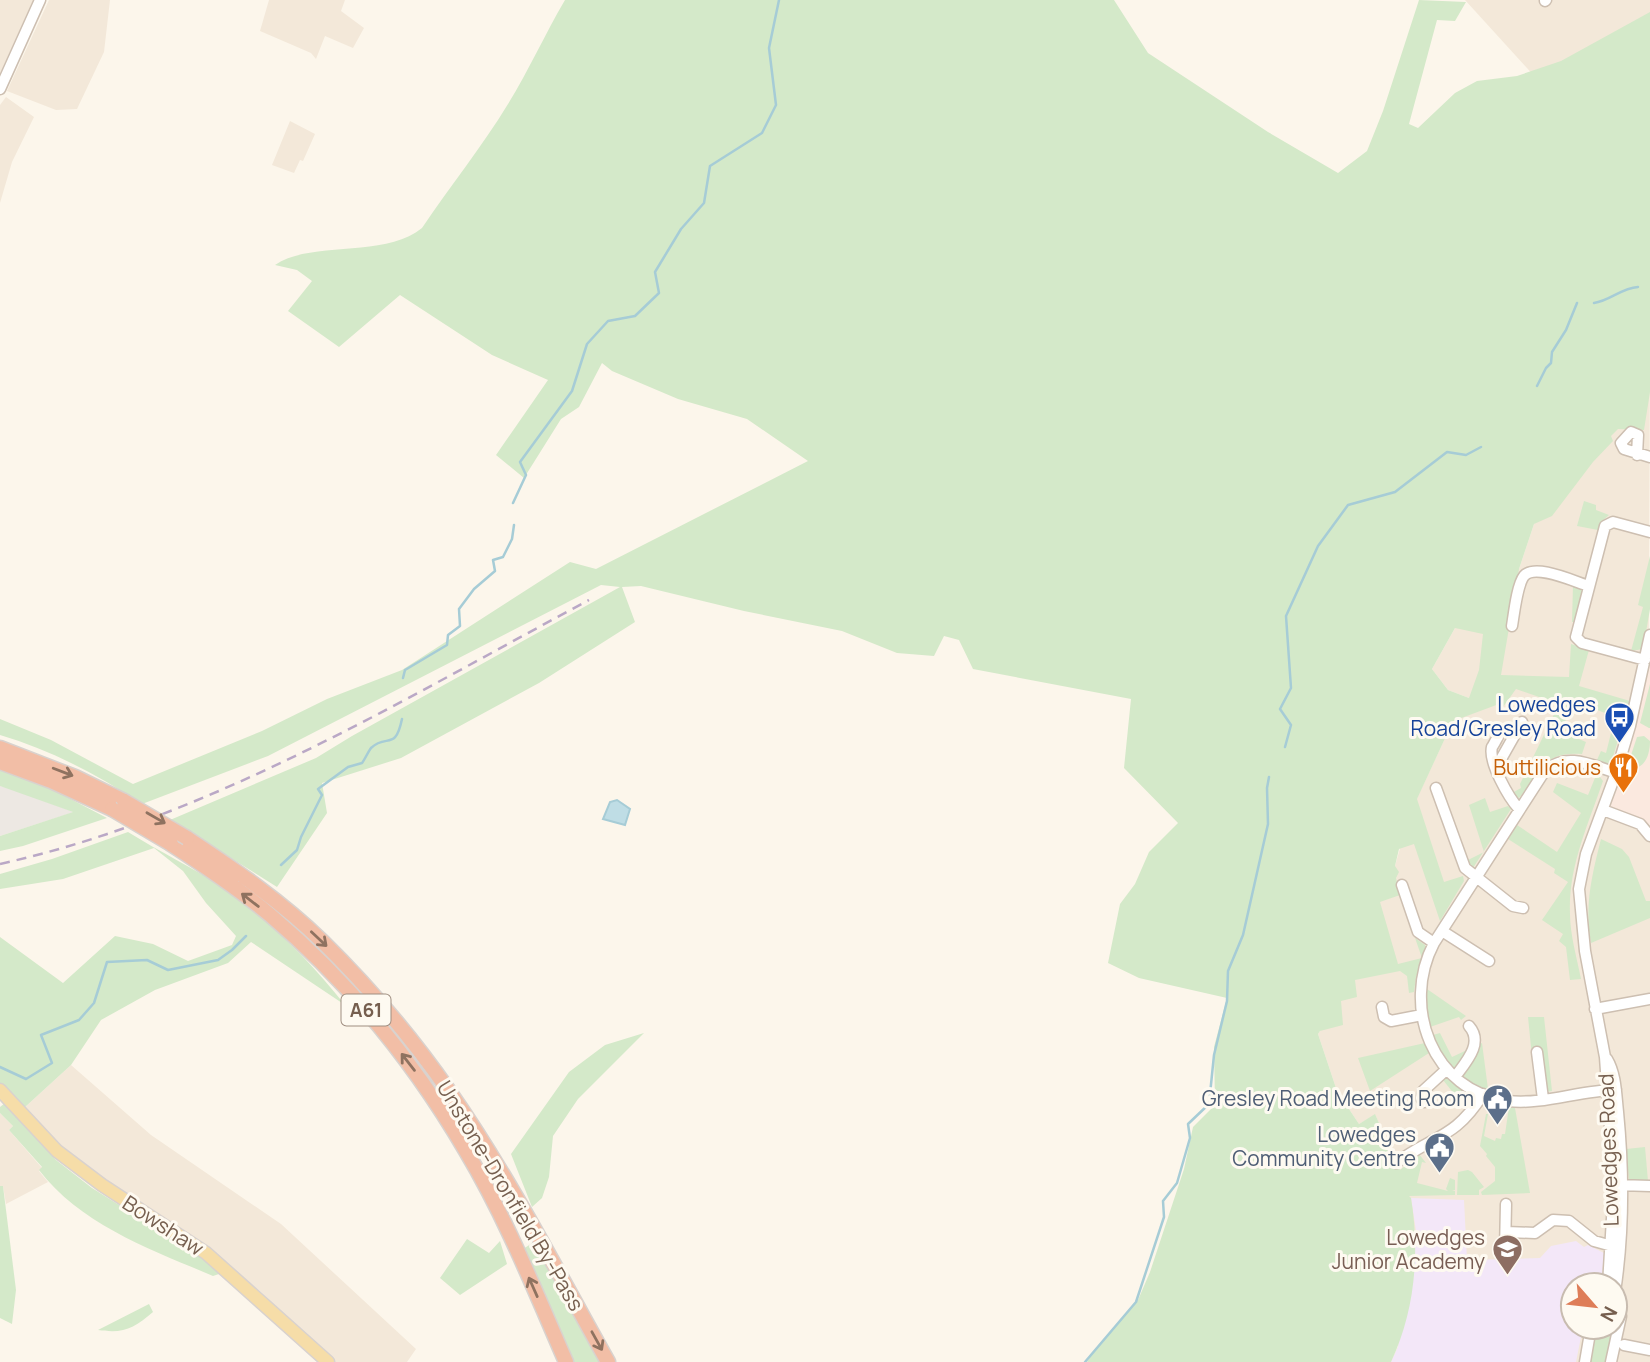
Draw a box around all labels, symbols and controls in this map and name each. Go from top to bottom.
place label: Lowedges Road/Gresley Road [1411,690,1596,742]
bus stop icon: Lowedges Road/Gresley Road [1602,700,1636,744]
restaurant icon: Buttilicious [1607,751,1641,795]
place label: Buttilicious [1493,753,1601,781]
one-way arrow [51,767,73,780]
one-way arrow [146,812,166,826]
one-way arrow [242,892,260,907]
one-way arrow [310,931,328,947]
road number: A61 [342,994,390,1026]
one-way arrow [401,1054,416,1072]
street label: Lowedges Road [1591,1073,1625,1227]
street label: Unstone-Dronfield By-Pass [431,1075,591,1316]
public building icon: Gresley Road Meeting Room [1480,1082,1514,1126]
place label: Gresley Road Meeting Room [1202,1084,1474,1112]
place label: Lowedges Community Centre [1232,1120,1416,1172]
public building icon: Lowedges Community Centre [1422,1130,1456,1174]
street label: Bowshaw [118,1189,210,1262]
place label: Lowedges Junior Academy [1332,1223,1485,1275]
school or university icon: Lowedges Junior Academy [1491,1233,1525,1277]
north arrow [1559,1271,1629,1341]
one-way arrow [526,1276,539,1298]
text: N [1594,1302,1624,1326]
one-way arrow [591,1330,604,1351]

